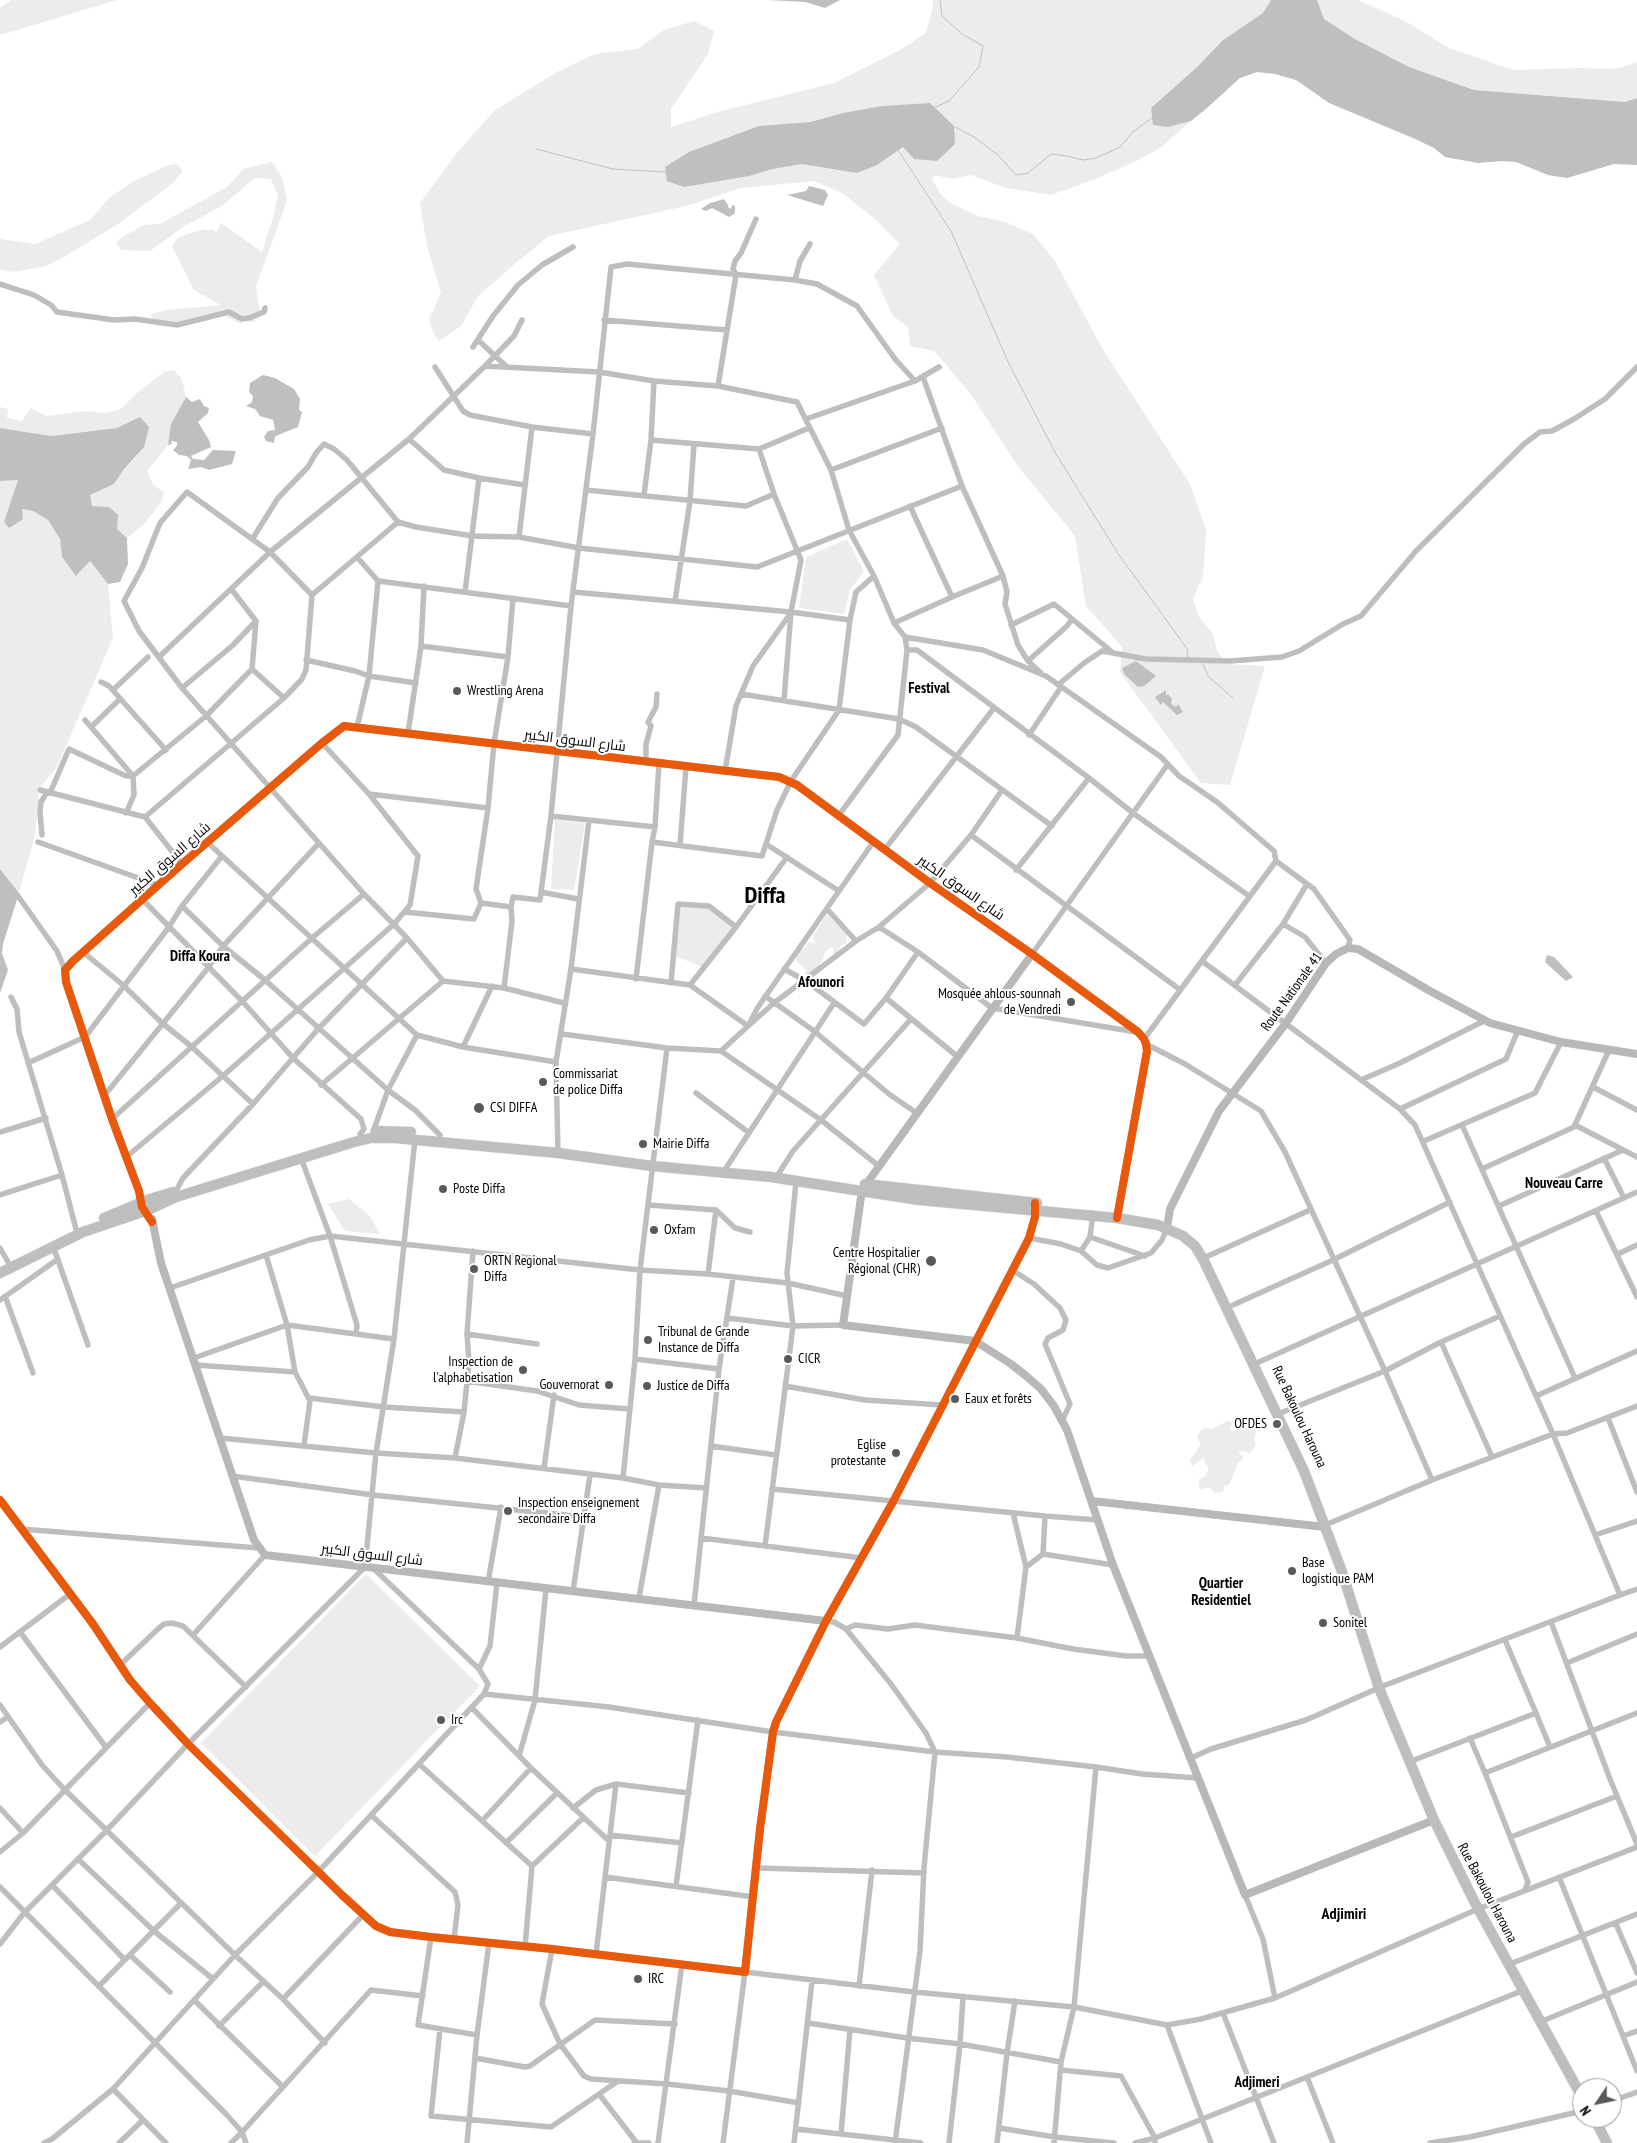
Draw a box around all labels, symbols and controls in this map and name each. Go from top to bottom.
district label: Festival [908,680,950,698]
place label: Wrestling Arena [467,683,544,699]
marker: Wrestling Arena [451,685,463,697]
street label: شارع السوق الكبير [523,726,627,756]
street label: شارع السوق الكبير [126,819,214,899]
street label: شارع السوق الكبير [914,852,1008,924]
district label: Diffa [745,882,785,910]
district label: Diffa Koura [170,948,230,966]
street label: Route Nationale 41 [1258,949,1326,1035]
district label: Afounori [798,974,844,992]
place label: Mosquée ahlous-sounnah de Vendredi [938,986,1061,1019]
marker: Mosquée ahlous-sounnah de Vendredi [1065,996,1077,1008]
place label: Commissariat de police Diffa [553,1066,623,1098]
marker: Commissariat de police Diffa [537,1076,549,1088]
place label: CSI DIFFA [490,1100,537,1116]
marker: CSI DIFFA [472,1101,486,1115]
place label: Mairie Diffa [653,1136,709,1152]
marker: Mairie Diffa [637,1138,649,1150]
district label: Nouveau Carre [1525,1175,1603,1193]
place label: Poste Diffa [453,1181,505,1197]
marker: Poste Diffa [437,1183,449,1195]
place label: Oxfam [664,1222,695,1238]
marker: Oxfam [648,1224,660,1236]
place label: Centre Hospitalier Régional (CHR) [833,1245,920,1278]
place label: ORTN Regional Diffa [484,1253,556,1285]
marker: Centre Hospitalier Régional (CHR) [924,1254,938,1268]
marker: ORTN Regional Diffa [468,1263,480,1275]
place label: Tribunal de Grande Instance de Diffa [658,1324,749,1356]
marker: Tribunal de Grande Instance de Diffa [642,1334,654,1346]
place label: CICR [798,1351,821,1367]
marker: CICR [782,1353,794,1365]
place label: Inspection de l'alphabetisation [433,1354,513,1386]
street label: Rue Bakoulou Harouna [1268,1363,1330,1471]
marker: Inspection de l'alphabetisation [517,1364,529,1376]
place label: Gouvernorat [539,1377,599,1393]
place label: Justice de Diffa [657,1378,730,1394]
marker: Gouvernorat [603,1379,615,1391]
marker: Justice de Diffa [641,1380,653,1392]
place label: Eaux et forêts [965,1391,1032,1407]
marker: Eaux et forêts [949,1393,961,1405]
place label: OFDES [1234,1416,1267,1432]
marker: OFDES [1271,1418,1283,1430]
place label: Eglise protestante [831,1437,886,1470]
marker: Eglise protestante [890,1447,902,1459]
place label: Inspection enseignement secondaire Diffa [518,1495,639,1528]
marker: Inspection enseignement secondaire Diffa [502,1505,514,1517]
street label: شارع السوق الكبير [320,1540,424,1570]
place label: Base logistique PAM [1302,1555,1374,1588]
marker: Base logistique PAM [1286,1565,1298,1577]
district label: Quartier Residentiel [1191,1575,1251,1610]
place label: Sonitel [1333,1615,1367,1631]
marker: Sonitel [1317,1617,1329,1629]
place label: Irc [451,1712,463,1728]
marker: Irc [435,1714,447,1726]
street label: Rue Bakoulou Harouna [1454,1840,1520,1946]
district label: Adjimiri [1322,1904,1366,1924]
place label: IRC [648,1971,664,1987]
marker: IRC [632,1973,644,1985]
district label: Adjimeri [1234,2074,1280,2092]
north arrow [1572,2078,1622,2128]
text: N [1576,2103,1595,2119]

